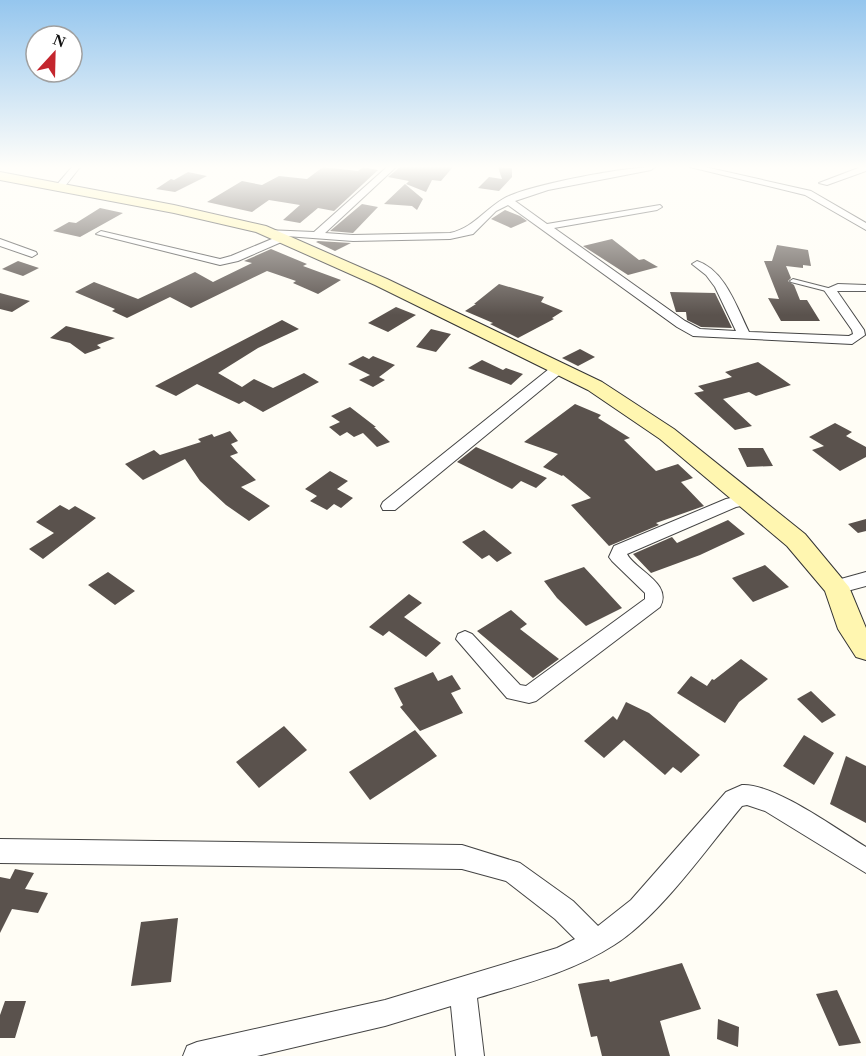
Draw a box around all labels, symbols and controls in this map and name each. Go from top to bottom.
north arrow [24,24,84,84]
text: N [51,31,68,51]

